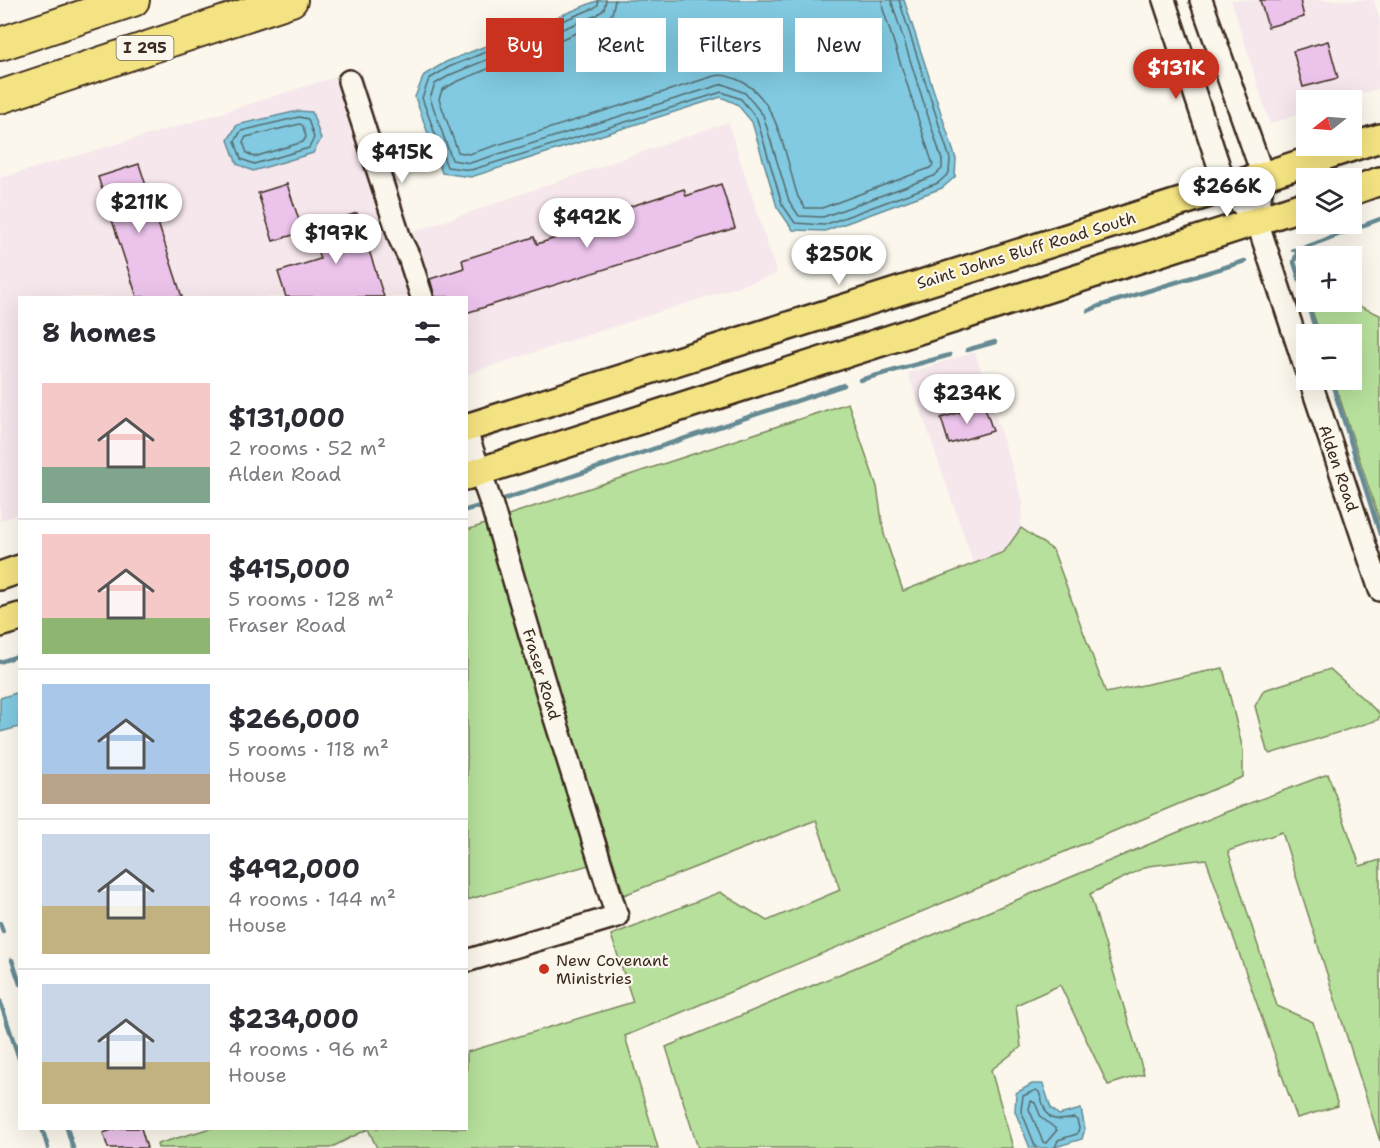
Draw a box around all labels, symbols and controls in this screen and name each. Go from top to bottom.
chip: Buy [486,18,564,72]
chip: Rent [576,18,666,72]
chip: Filters [678,18,783,72]
chip: New [795,18,882,72]
road number: I 295 [116,36,174,60]
pin: $131K [1134,49,1218,100]
text: $131K [1147,55,1205,81]
north arrow [1296,90,1362,156]
map controls [1296,90,1362,390]
pin: $415K [360,133,444,184]
text: $415K [371,139,433,165]
pin: $266K [1185,167,1269,218]
button: layers [1296,168,1362,234]
text: $266K [1193,173,1261,199]
pin: $211K [97,183,181,234]
text: $211K [110,189,168,215]
pin: $492K [545,198,629,249]
text: $492K [553,204,621,230]
street label: Saint Johns Bluff Road South [914,207,1138,294]
pin: $197K [294,214,378,265]
text: $197K [304,220,368,246]
pin: $250K [797,235,881,286]
text: $250K [805,241,873,267]
button: + [1296,246,1362,312]
text: 8 homes [42,315,156,350]
icon: filters [411,316,444,349]
button: − [1296,324,1362,390]
pin: $234K [925,374,1009,425]
text: $234K [933,380,1001,406]
text: $131,000 [228,400,345,435]
icon: home [90,407,162,479]
street label: Alden Road [1314,422,1363,514]
text: 2 rooms · 52 m² [228,435,386,461]
text: Alden Road [228,461,341,487]
text: $415,000 [228,551,350,586]
icon: home [90,558,162,630]
text: 5 rooms · 128 m² [228,586,394,612]
text: Fraser Road [228,612,346,638]
street label: Fraser Road [518,626,565,722]
text: $266,000 [228,701,360,736]
icon: home [90,708,162,780]
text: 5 rooms · 118 m² [228,736,389,762]
text: House [228,762,287,788]
text: $492,000 [228,851,360,886]
icon: home [90,858,162,930]
text: 4 rooms · 144 m² [228,886,396,912]
text: House [228,912,287,938]
place label: New Covenant Ministries [556,950,669,989]
marker: New Covenant Ministries [537,962,551,976]
text: $234,000 [228,1001,359,1036]
icon: home [90,1008,162,1080]
text: 4 rooms · 96 m² [228,1036,389,1062]
text: House [228,1062,287,1088]

